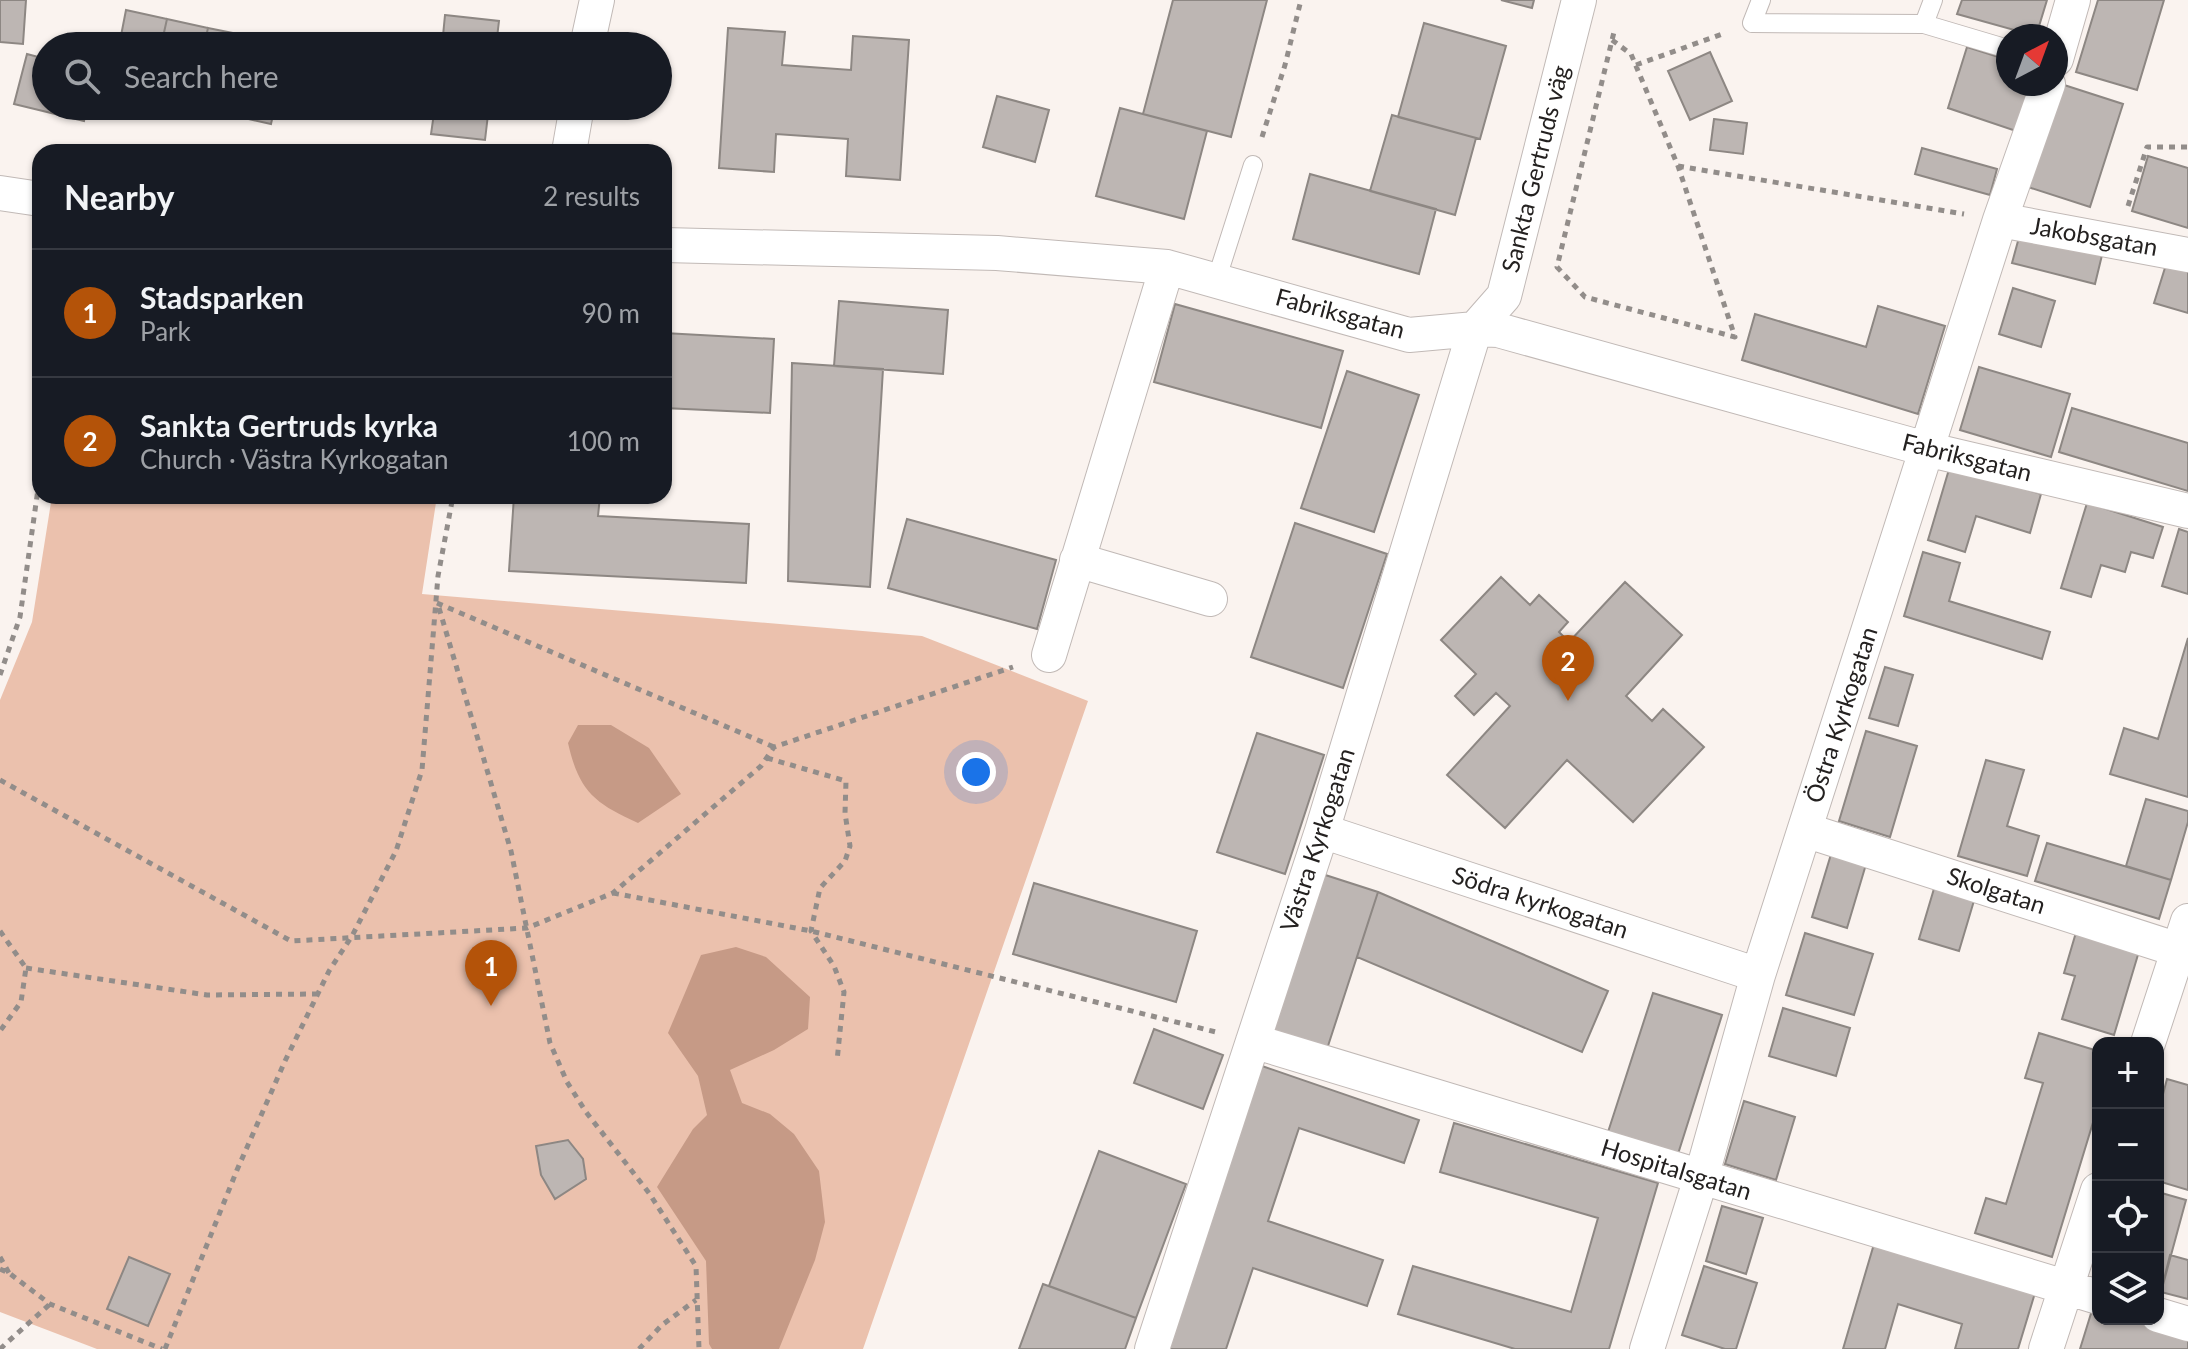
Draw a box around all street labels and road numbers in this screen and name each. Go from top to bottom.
street label: Sankta Gertruds väg [1495,62,1574,275]
street label: Jakobsgatan [2028,210,2160,261]
street label: Fabriksgatan [1273,281,1408,344]
street label: Fabriksgatan [1900,426,2035,487]
street label: Östra Kyrkogatan [1798,623,1883,806]
street label: Västra Kyrkogatan [1273,744,1360,935]
street label: Södra kyrkogatan [1449,859,1632,944]
street label: Skolgatan [1944,860,2049,919]
street label: Hospitalsgatan [1598,1132,1755,1205]

